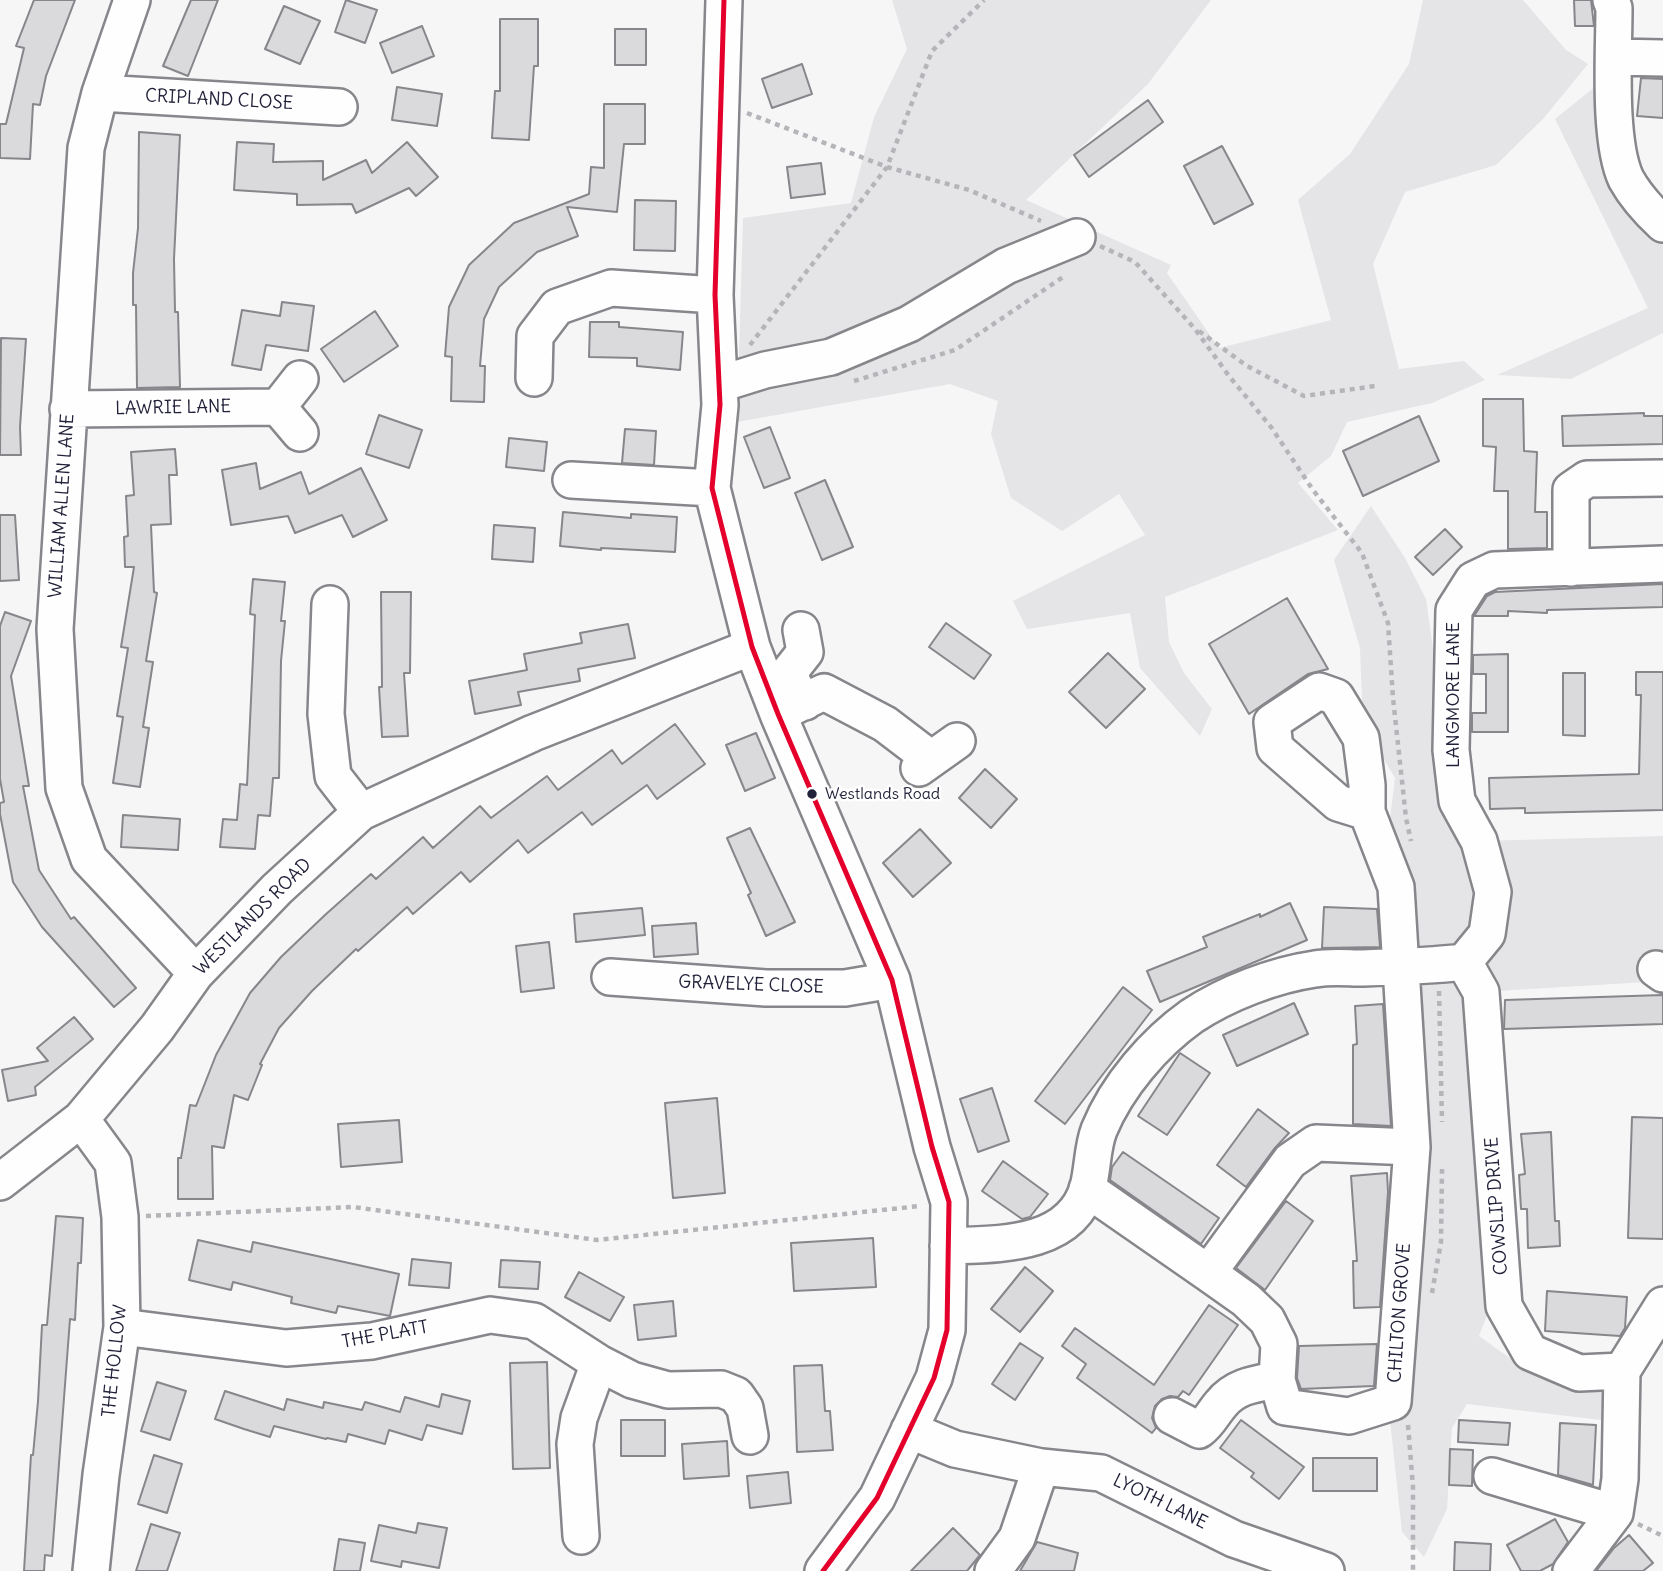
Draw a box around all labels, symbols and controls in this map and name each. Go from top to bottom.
street label: CRIPLAND CLOSE [144,85,294,115]
street label: LAWRIE LANE [115,396,231,420]
street label: WILLIAM ALLEN LANE [45,413,79,599]
street label: LANGMORE LANE [1443,622,1465,768]
place label: Westlands Road [825,784,940,804]
marker: Westlands Road [805,787,819,801]
street label: WESTLANDS ROAD [190,854,316,980]
street label: GRAVELYE CLOSE [678,972,824,998]
street label: COWSLIP DRIVE [1481,1136,1513,1276]
street label: CHILTON GROVE [1384,1242,1416,1384]
street label: THE HOLLOW [98,1304,132,1418]
street label: THE PLATT [340,1317,430,1353]
street label: LYOTH LANE [1109,1470,1211,1534]

